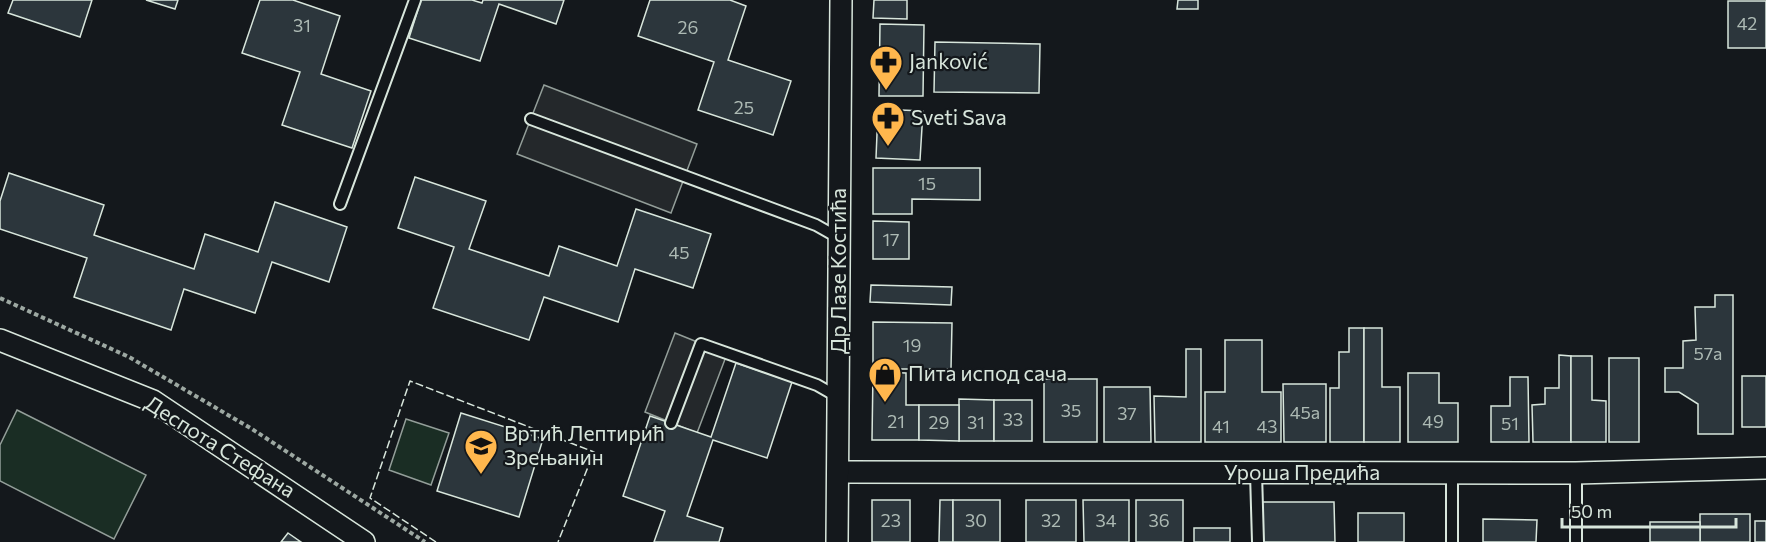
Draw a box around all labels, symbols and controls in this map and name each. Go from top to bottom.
house number: 42 [1737,12,1757,34]
house number: 31 [293,14,311,36]
house number: 26 [678,16,698,38]
pharmacy icon: Janković [868,44,904,91]
place label: Janković [909,48,988,73]
house number: 25 [734,96,754,118]
pharmacy icon: Sveti Sava [870,100,906,147]
place label: Sveti Sava [911,104,1007,129]
house number: 15 [918,172,936,194]
street label: Др Лазе Костића [825,188,850,354]
house number: 17 [882,228,900,250]
house number: 45 [668,241,690,263]
house number: 19 [903,334,921,356]
house number: 57a [1694,342,1722,364]
shop icon: Пита испод сача [867,356,903,403]
place label: Пита испод сача [908,360,1067,385]
street label: Деспота Стефана [141,389,300,502]
house number: 35 [1061,399,1081,421]
house number: 45a [1290,401,1320,423]
house number: 37 [1117,402,1137,424]
house number: 33 [1003,408,1023,430]
house number: 21 [887,410,905,432]
house number: 49 [1422,410,1444,432]
house number: 29 [929,411,949,433]
house number: 31 [967,411,985,433]
house number: 51 [1501,412,1519,434]
house number: 41 [1212,415,1230,437]
house number: 43 [1256,415,1278,437]
place label: Вртић Лептирић Зрењанин [504,420,665,469]
school or university icon: Вртић Лептирић Зрењанин [463,428,499,475]
street label: Уроша Предића [1224,459,1380,484]
scale bar [1562,491,1736,529]
text: 50 m [1571,500,1612,522]
house number: 23 [881,509,901,531]
house number: 30 [965,509,987,531]
house number: 32 [1041,509,1061,531]
house number: 34 [1095,509,1117,531]
house number: 36 [1148,509,1170,531]

